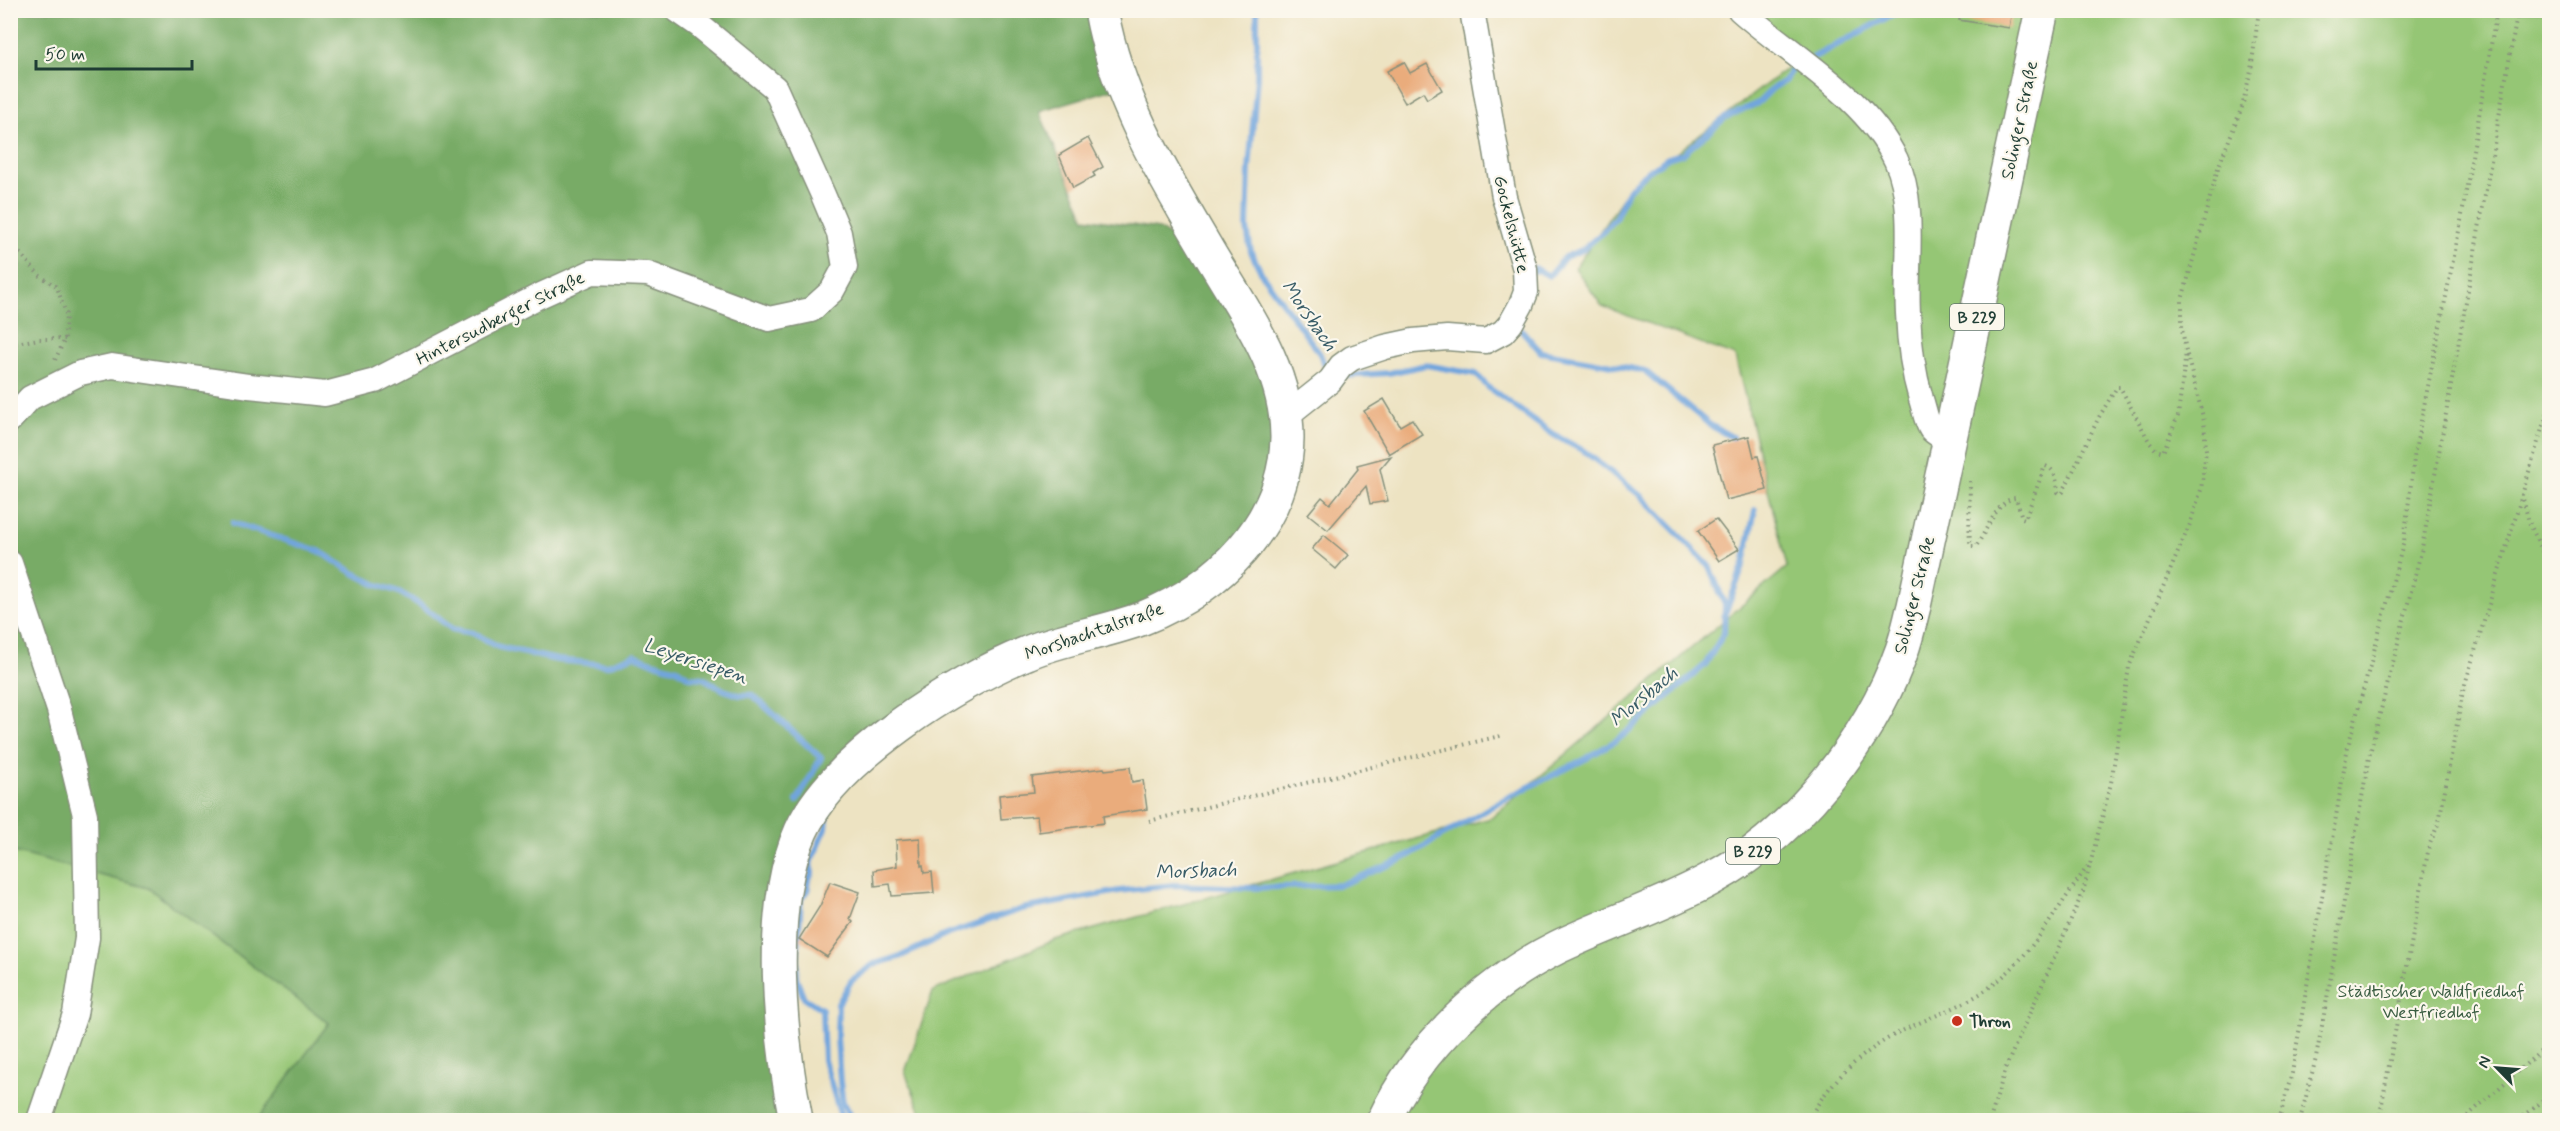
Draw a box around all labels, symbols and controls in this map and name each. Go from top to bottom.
scale bar [36,33,192,71]
text: 50 m [45,43,85,67]
street label: Solinger Straße [1996,58,2046,182]
street label: Gockelshütte [1487,173,1535,276]
street label: Hintersudberger Straße [412,266,590,374]
water label: Morsbach [1274,275,1343,357]
road number: B 229 [1950,304,2004,330]
street label: Solinger Straße [1889,534,1943,657]
street label: Morsbachtalstraße [1022,597,1167,667]
water label: Leyersiepen [640,632,751,691]
water label: Morsbach [1604,660,1684,734]
road number: B 229 [1726,838,1780,864]
water label: Morsbach [1155,857,1238,886]
park label: Städtischer Waldfriedhof Westfriedhof [2337,980,2525,1025]
place label: Thron [1969,1010,2011,1034]
marker: Thron [1950,1014,1964,1028]
north arrow [2467,1038,2527,1098]
text: N [2473,1053,2497,1072]

